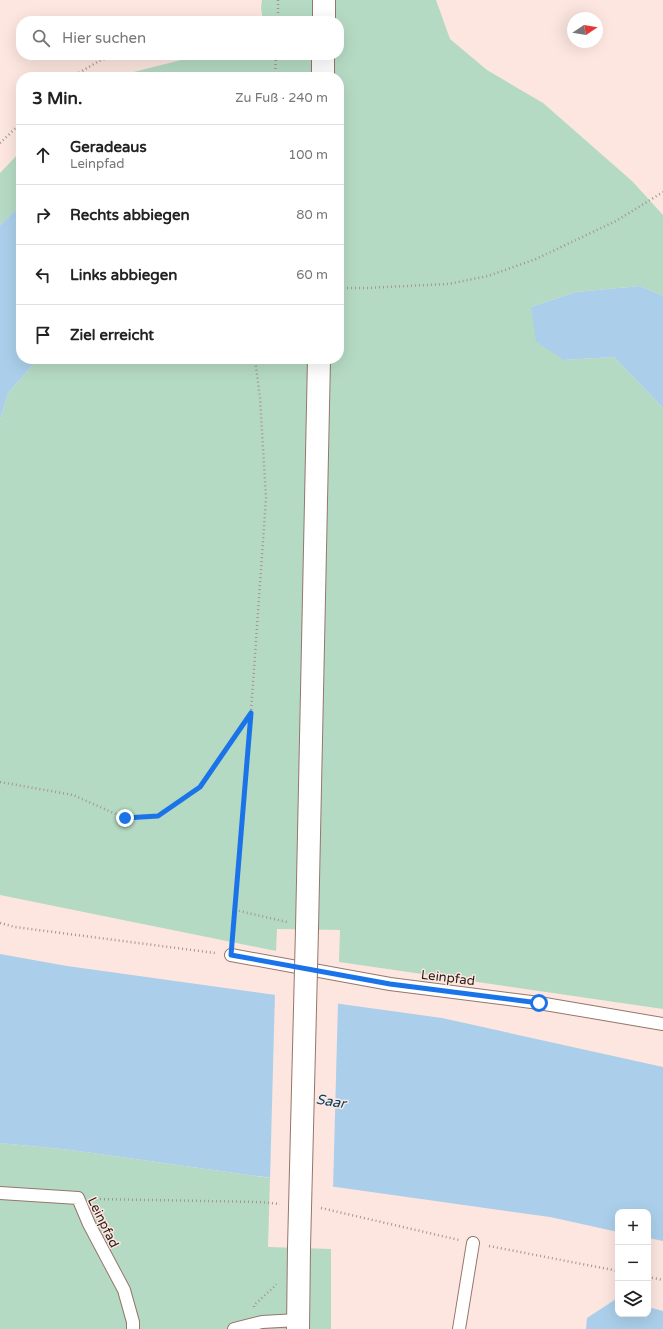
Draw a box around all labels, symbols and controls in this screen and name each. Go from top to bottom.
north arrow [567,12,603,48]
search box [16,16,344,60]
icon: search [30,27,52,49]
text: Hier suchen [62,29,146,47]
text: 3 Min. [32,88,82,109]
text: Zu Fuß · 240 m [235,90,328,106]
text: Geradeaus [70,138,147,156]
icon: ahead [32,144,54,166]
text: 100 m [288,147,328,163]
text: Leinpfad [70,156,124,172]
icon: right [32,204,54,226]
text: Rechts abbiegen [70,206,190,224]
text: 80 m [296,207,328,223]
icon: left [32,264,54,286]
text: Links abbiegen [70,266,177,284]
text: 60 m [296,267,328,283]
icon: arrive [32,324,54,346]
text: Ziel erreicht [70,326,154,344]
route end [116,809,134,827]
street label: Leinpfad [420,967,476,989]
route start [530,994,548,1012]
water label: Saar [315,1091,349,1112]
street label: Leinpfad [84,1194,122,1250]
map controls [615,1209,651,1317]
button: + [615,1209,651,1245]
button: − [615,1245,651,1281]
button: layers [615,1281,651,1317]

